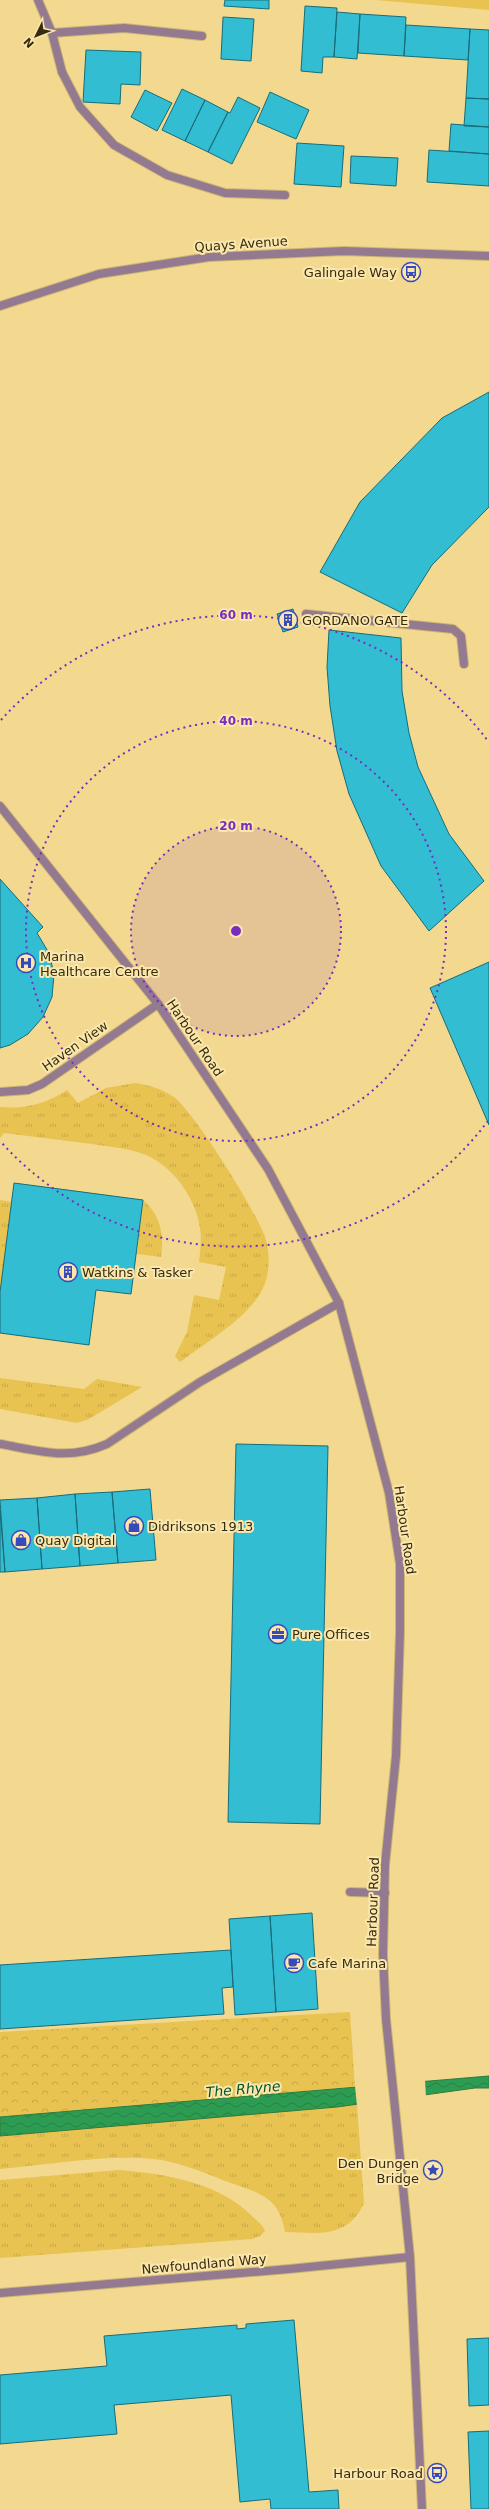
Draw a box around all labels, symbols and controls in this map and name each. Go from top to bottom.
north arrow [16,16,56,56]
text: N [21,35,37,50]
street label: Quays Avenue [194,233,288,255]
bus stop icon: Galingale Way [400,261,422,283]
place label: Galingale Way [304,265,397,280]
text: 60 m [219,608,253,622]
building icon: GORDANO GATE [277,609,299,631]
place label: GORDANO GATE [302,613,408,628]
text: 40 m [219,714,253,728]
text: 20 m [219,819,253,833]
centre of rings [229,924,243,938]
place label: Marina Healthcare Centre [40,949,158,979]
hospital icon: Marina Healthcare Centre [15,952,37,974]
street label: Harbour Road [164,997,226,1079]
street label: Haven View [39,1018,111,1074]
building icon: Watkins & Tasker [57,1261,79,1283]
place label: Watkins & Tasker [82,1265,193,1280]
street label: Harbour Road [391,1485,419,1575]
shop icon: Didriksons 1913 [123,1515,145,1537]
place label: Didriksons 1913 [148,1519,253,1534]
shop icon: Quay Digital [10,1529,32,1551]
place label: Quay Digital [35,1533,115,1548]
office icon: Pure Offices [267,1623,289,1645]
place label: Pure Offices [292,1627,370,1642]
street label: Harbour Road [364,1857,382,1947]
cafe icon: Cafe Marina [283,1952,305,1974]
place label: Cafe Marina [308,1956,386,1971]
water label: The Rhyne [205,2078,281,2100]
place label: Den Dungen Bridge [338,2156,419,2186]
place icon: Den Dungen Bridge [422,2159,444,2181]
street label: Newfoundland Way [141,2251,267,2277]
bus stop icon: Harbour Road [426,2462,448,2484]
place label: Harbour Road [333,2466,423,2481]

